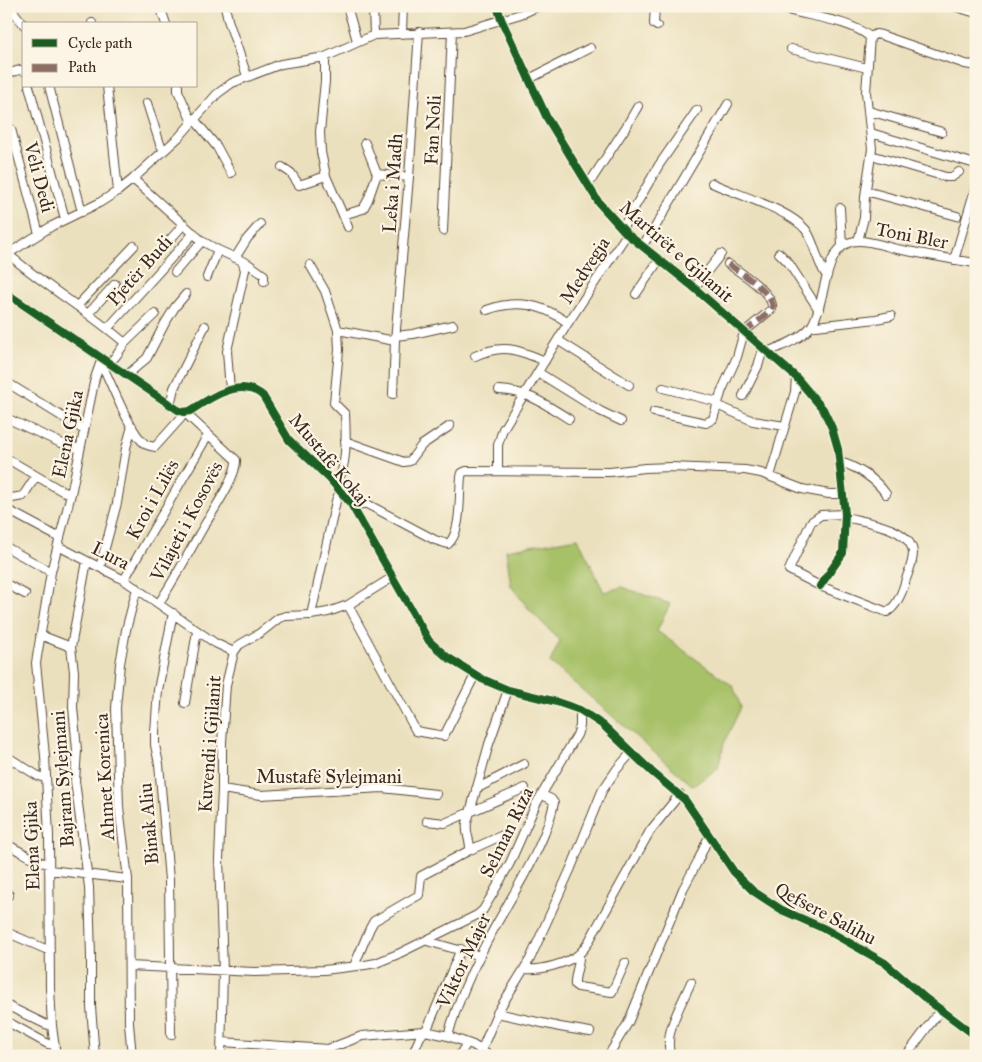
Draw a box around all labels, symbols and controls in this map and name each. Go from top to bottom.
legend [22,22,198,88]
text: Cycle path [68,34,133,52]
text: Path [68,58,97,76]
street label: Fan Noli [419,94,446,166]
street label: Leka i Madh [378,132,407,234]
street label: Veli Dedi [19,138,60,215]
street label: Martirët e Gjilanit [615,196,739,307]
street label: Toni Bler [874,217,951,254]
street label: Pjetër Budi [102,230,177,310]
street label: Medvegja [554,232,616,309]
street label: Elena Gjika [47,387,88,480]
street label: Mustafë Kokaj [284,408,375,510]
street label: Kroi i Lilës [121,455,184,543]
street label: Vilajeti i Kosovës [145,457,228,586]
street label: Lura [88,536,134,575]
street label: Kuvendi i Gjilanit [193,674,226,813]
street label: Bajram Sylejmani [46,710,79,848]
street label: Ahmet Korenica [90,712,119,842]
street label: Mustafë Sylejmani [256,765,402,788]
street label: Binak Aliu [133,782,164,866]
street label: Selman Riza [475,782,539,881]
street label: Elena Gjika [18,800,45,891]
street label: Qefsere Salihu [771,877,880,950]
street label: Viktor Majer [431,908,496,1012]

